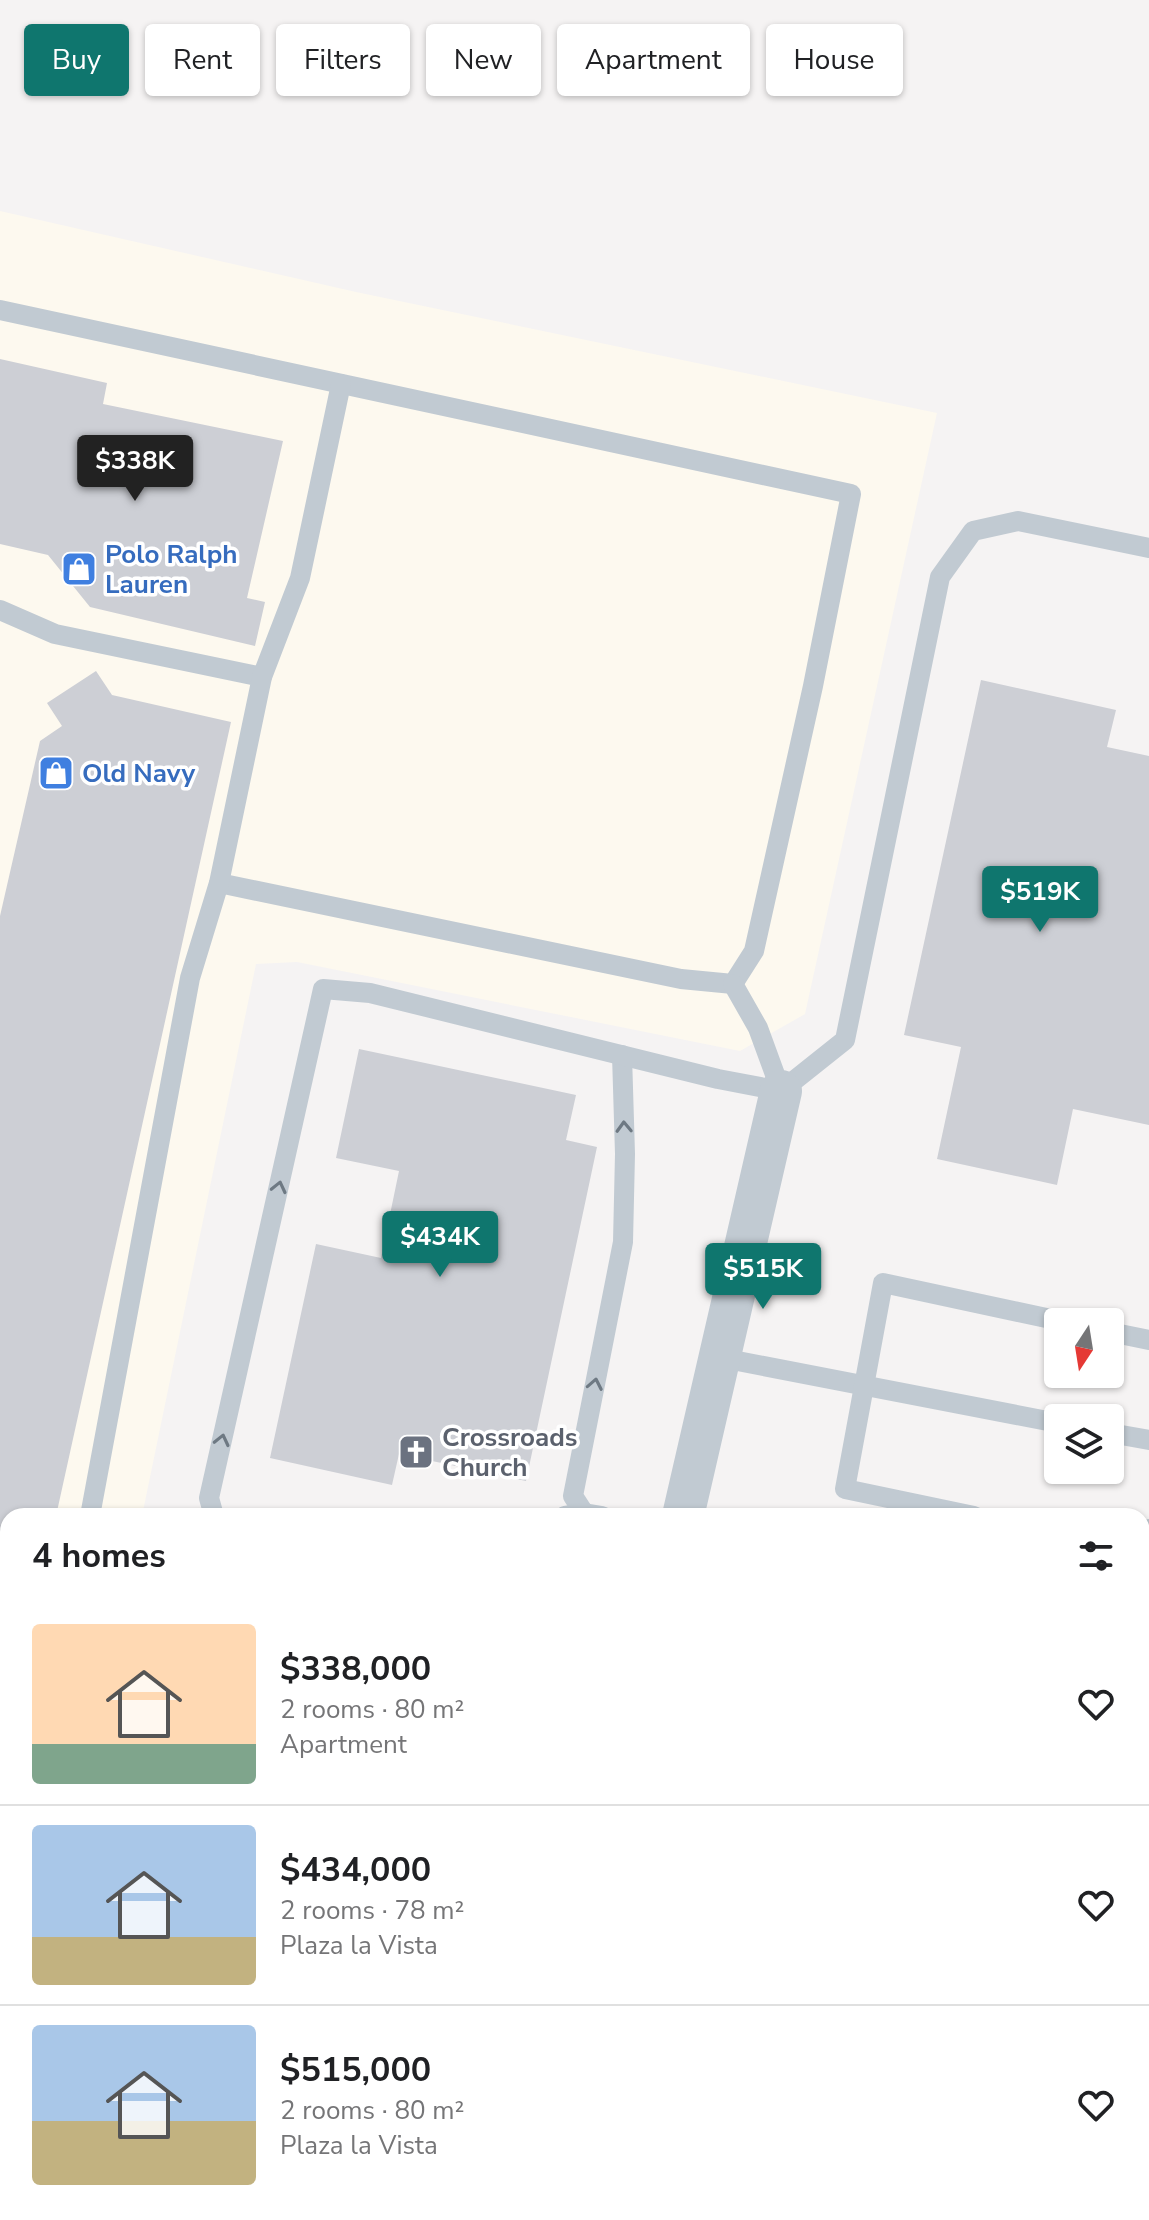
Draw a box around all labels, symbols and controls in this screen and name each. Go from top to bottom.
chip: Buy [24,24,129,96]
chip: Rent [145,24,260,96]
chip: Filters [276,24,410,96]
chip: New [426,24,541,96]
chip: Apartment [557,24,750,96]
chip: House [766,24,903,96]
pin: $338K [79,435,191,503]
text: $338K [95,443,175,478]
place label: Polo Ralph Lauren [105,537,237,602]
shop icon: Polo Ralph Lauren [60,550,98,588]
shop icon: Old Navy [37,754,75,792]
place label: Old Navy [82,756,195,791]
pin: $519K [984,866,1096,934]
text: $519K [1000,874,1080,909]
one-way arrow [616,1120,633,1133]
one-way arrow [270,1180,287,1194]
pin: $434K [384,1211,496,1279]
text: $434K [400,1219,480,1254]
pin: $515K [707,1243,819,1311]
text: $515K [723,1251,803,1286]
north arrow [1044,1308,1124,1388]
map controls [1044,1308,1124,1484]
one-way arrow [586,1378,603,1391]
button: layers [1044,1404,1124,1484]
place label: Crossroads Church [442,1420,577,1485]
church icon: Crossroads Church [397,1433,435,1471]
one-way arrow [213,1434,230,1448]
text: 4 homes [32,1533,166,1579]
icon: filters [1074,1534,1118,1578]
text: $338,000 [280,1646,431,1692]
icon: home [96,1656,192,1752]
icon: heart [1074,1682,1118,1726]
text: 2 rooms · 80 m² [280,1692,464,1727]
text: Apartment [280,1727,407,1762]
text: $434,000 [280,1847,431,1893]
icon: home [96,1857,192,1953]
icon: heart [1074,1883,1118,1927]
text: 2 rooms · 78 m² [280,1893,464,1928]
text: Plaza la Vista [280,1928,438,1963]
text: $515,000 [280,2047,431,2093]
icon: home [96,2057,192,2153]
icon: heart [1074,2083,1118,2127]
text: 2 rooms · 80 m² [280,2093,464,2128]
text: Plaza la Vista [280,2128,438,2163]

